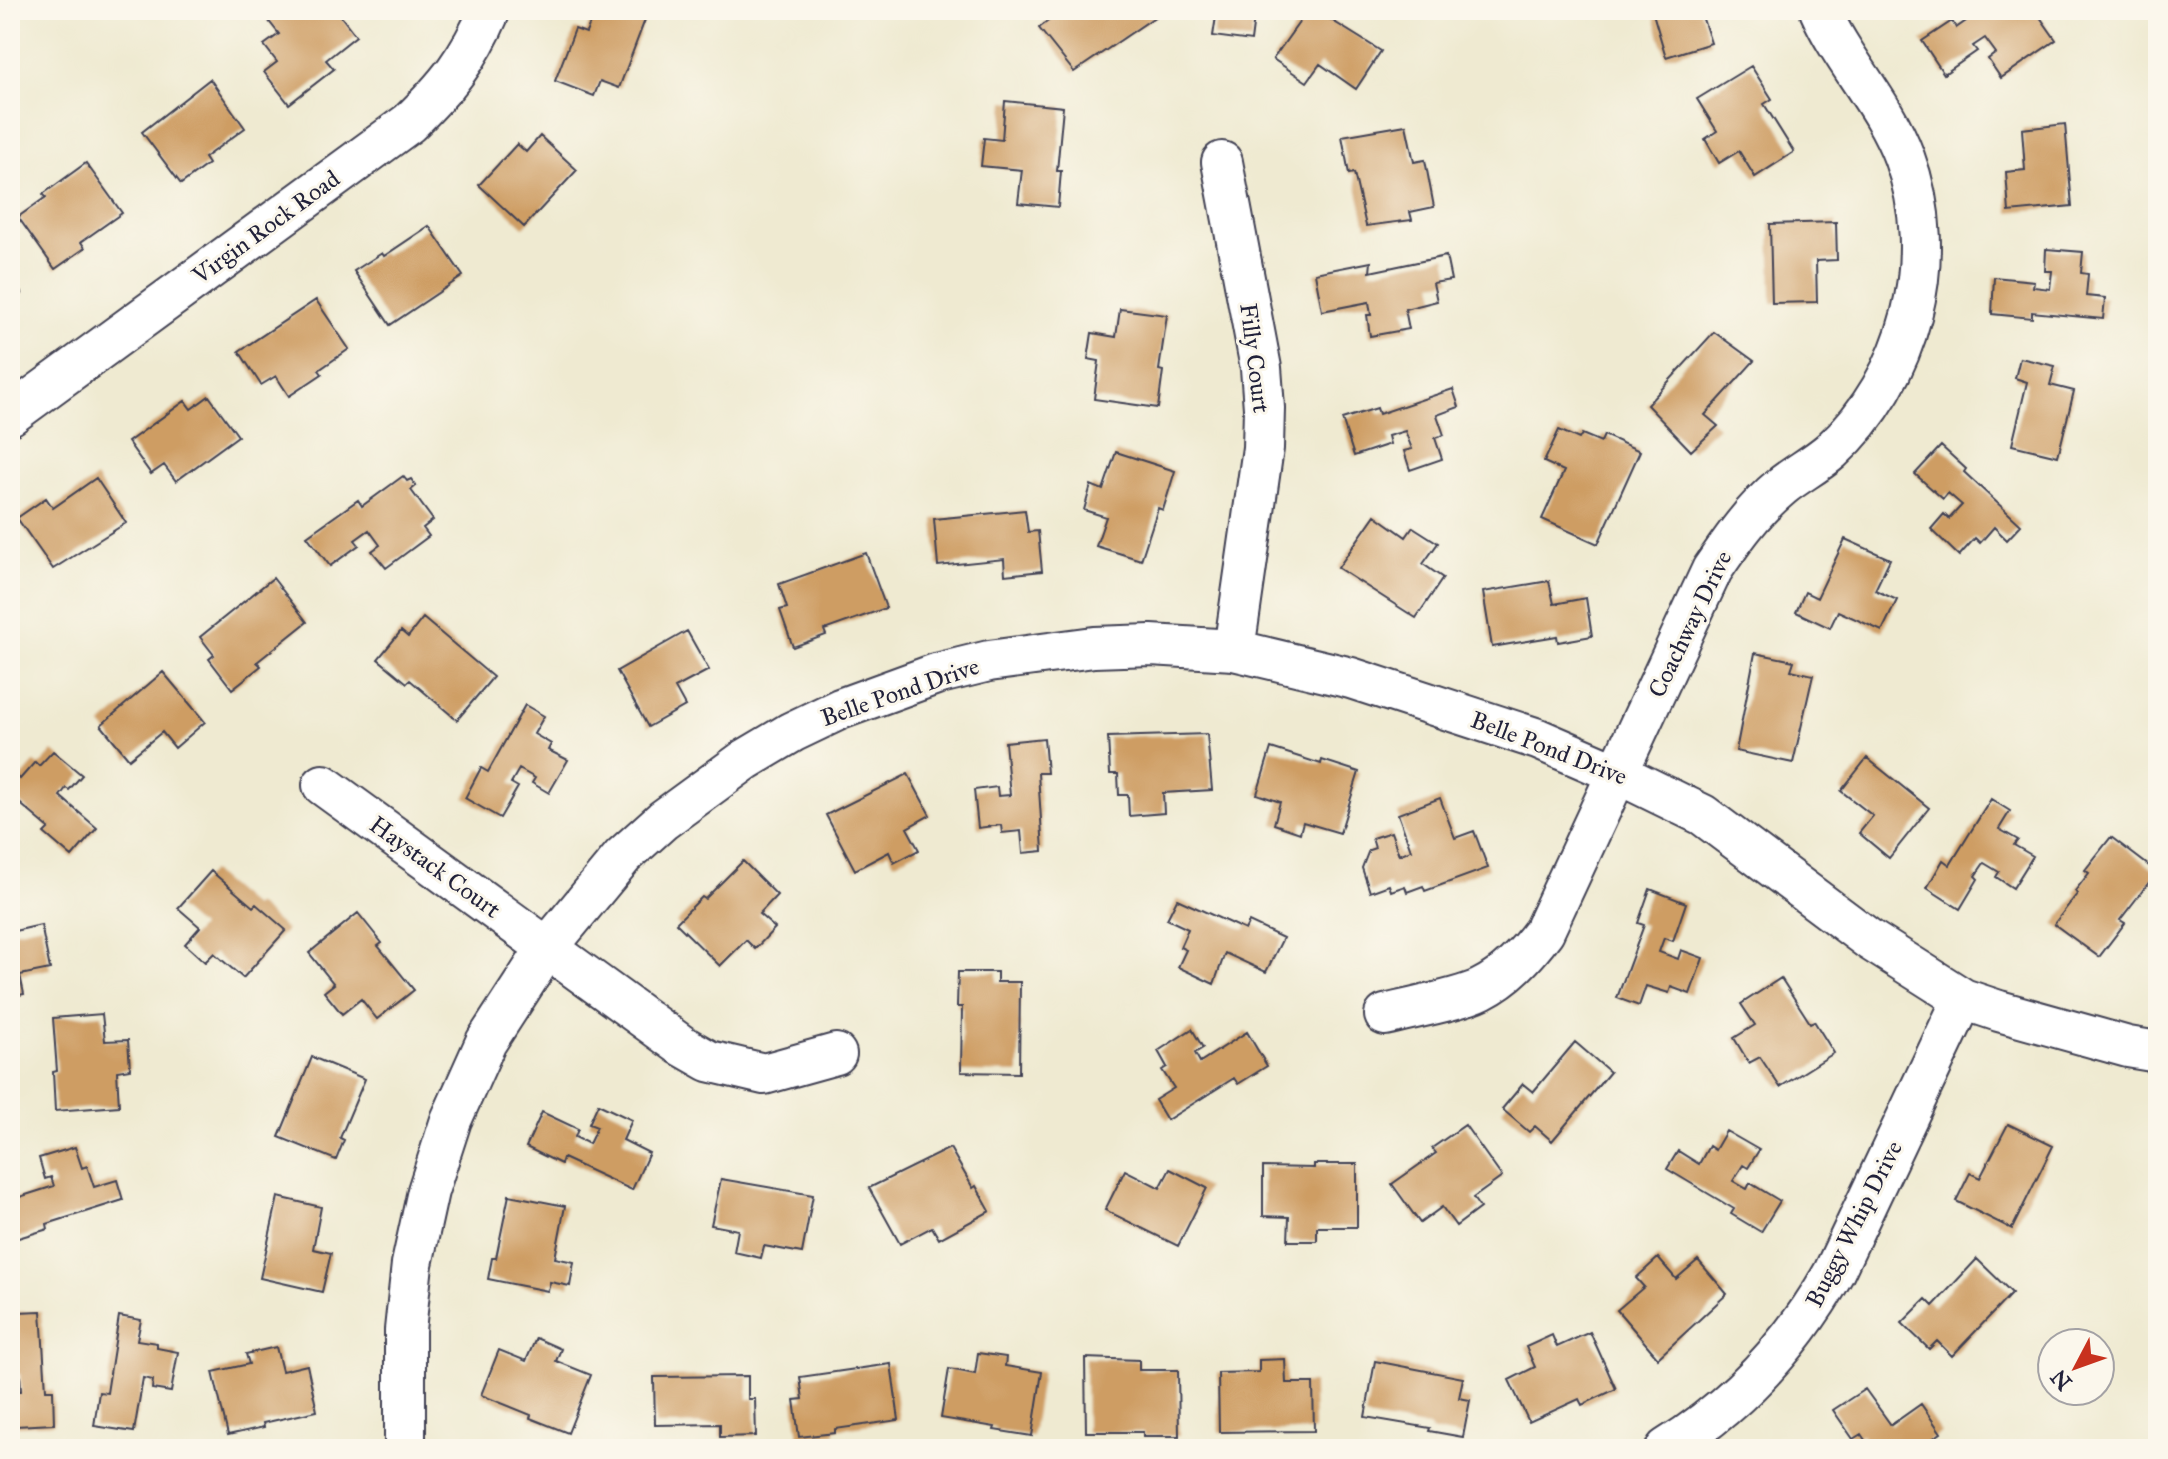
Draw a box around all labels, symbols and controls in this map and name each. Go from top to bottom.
street label: Virgin Rock Road [186,164,346,291]
street label: Filly Court [1233,301,1277,415]
street label: Coachway Drive [1642,546,1738,702]
street label: Belle Pond Drive [817,651,983,733]
street label: Belle Pond Drive [1467,704,1631,792]
street label: Haystack Court [364,809,507,925]
street label: Buggy Whip Drive [1799,1136,1909,1312]
north arrow [2036,1327,2116,1407]
text: N [2045,1364,2078,1396]

